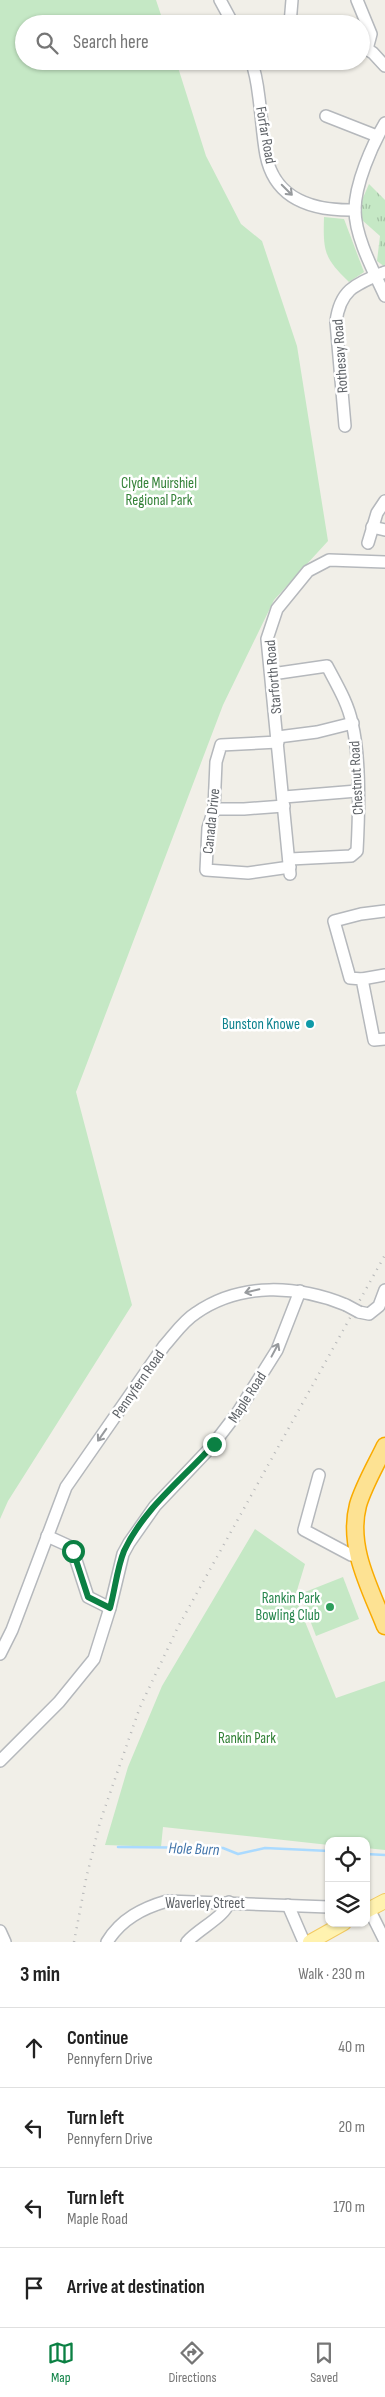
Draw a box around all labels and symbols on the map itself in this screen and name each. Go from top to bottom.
street label: Forfar Road [251,105,280,165]
one-way arrow [280,184,293,196]
street label: Rothesay Road [328,318,353,394]
park label: Clyde Muirshiel Regional Park [121,474,197,510]
street label: Starforth Road [261,639,286,715]
street label: Chestnut Road [345,740,368,816]
street label: Canada Drive [199,787,224,855]
place label: Bunston Knowe [222,1015,300,1034]
marker: Bunston Knowe [304,1018,316,1030]
one-way arrow [244,1287,260,1296]
one-way arrow [271,1344,281,1358]
street label: Pennyfern Road [108,1346,169,1422]
street label: Maple Road [224,1368,271,1426]
one-way arrow [97,1428,107,1442]
route end [203,1433,226,1456]
route start [62,1540,85,1563]
place label: Rankin Park Bowling Club [255,1589,320,1625]
marker: Rankin Park Bowling Club [324,1601,336,1613]
park label: Rankin Park [218,1729,276,1748]
water label: Hole Burn [168,1839,220,1860]
street label: Waverley Street [165,1894,245,1913]

